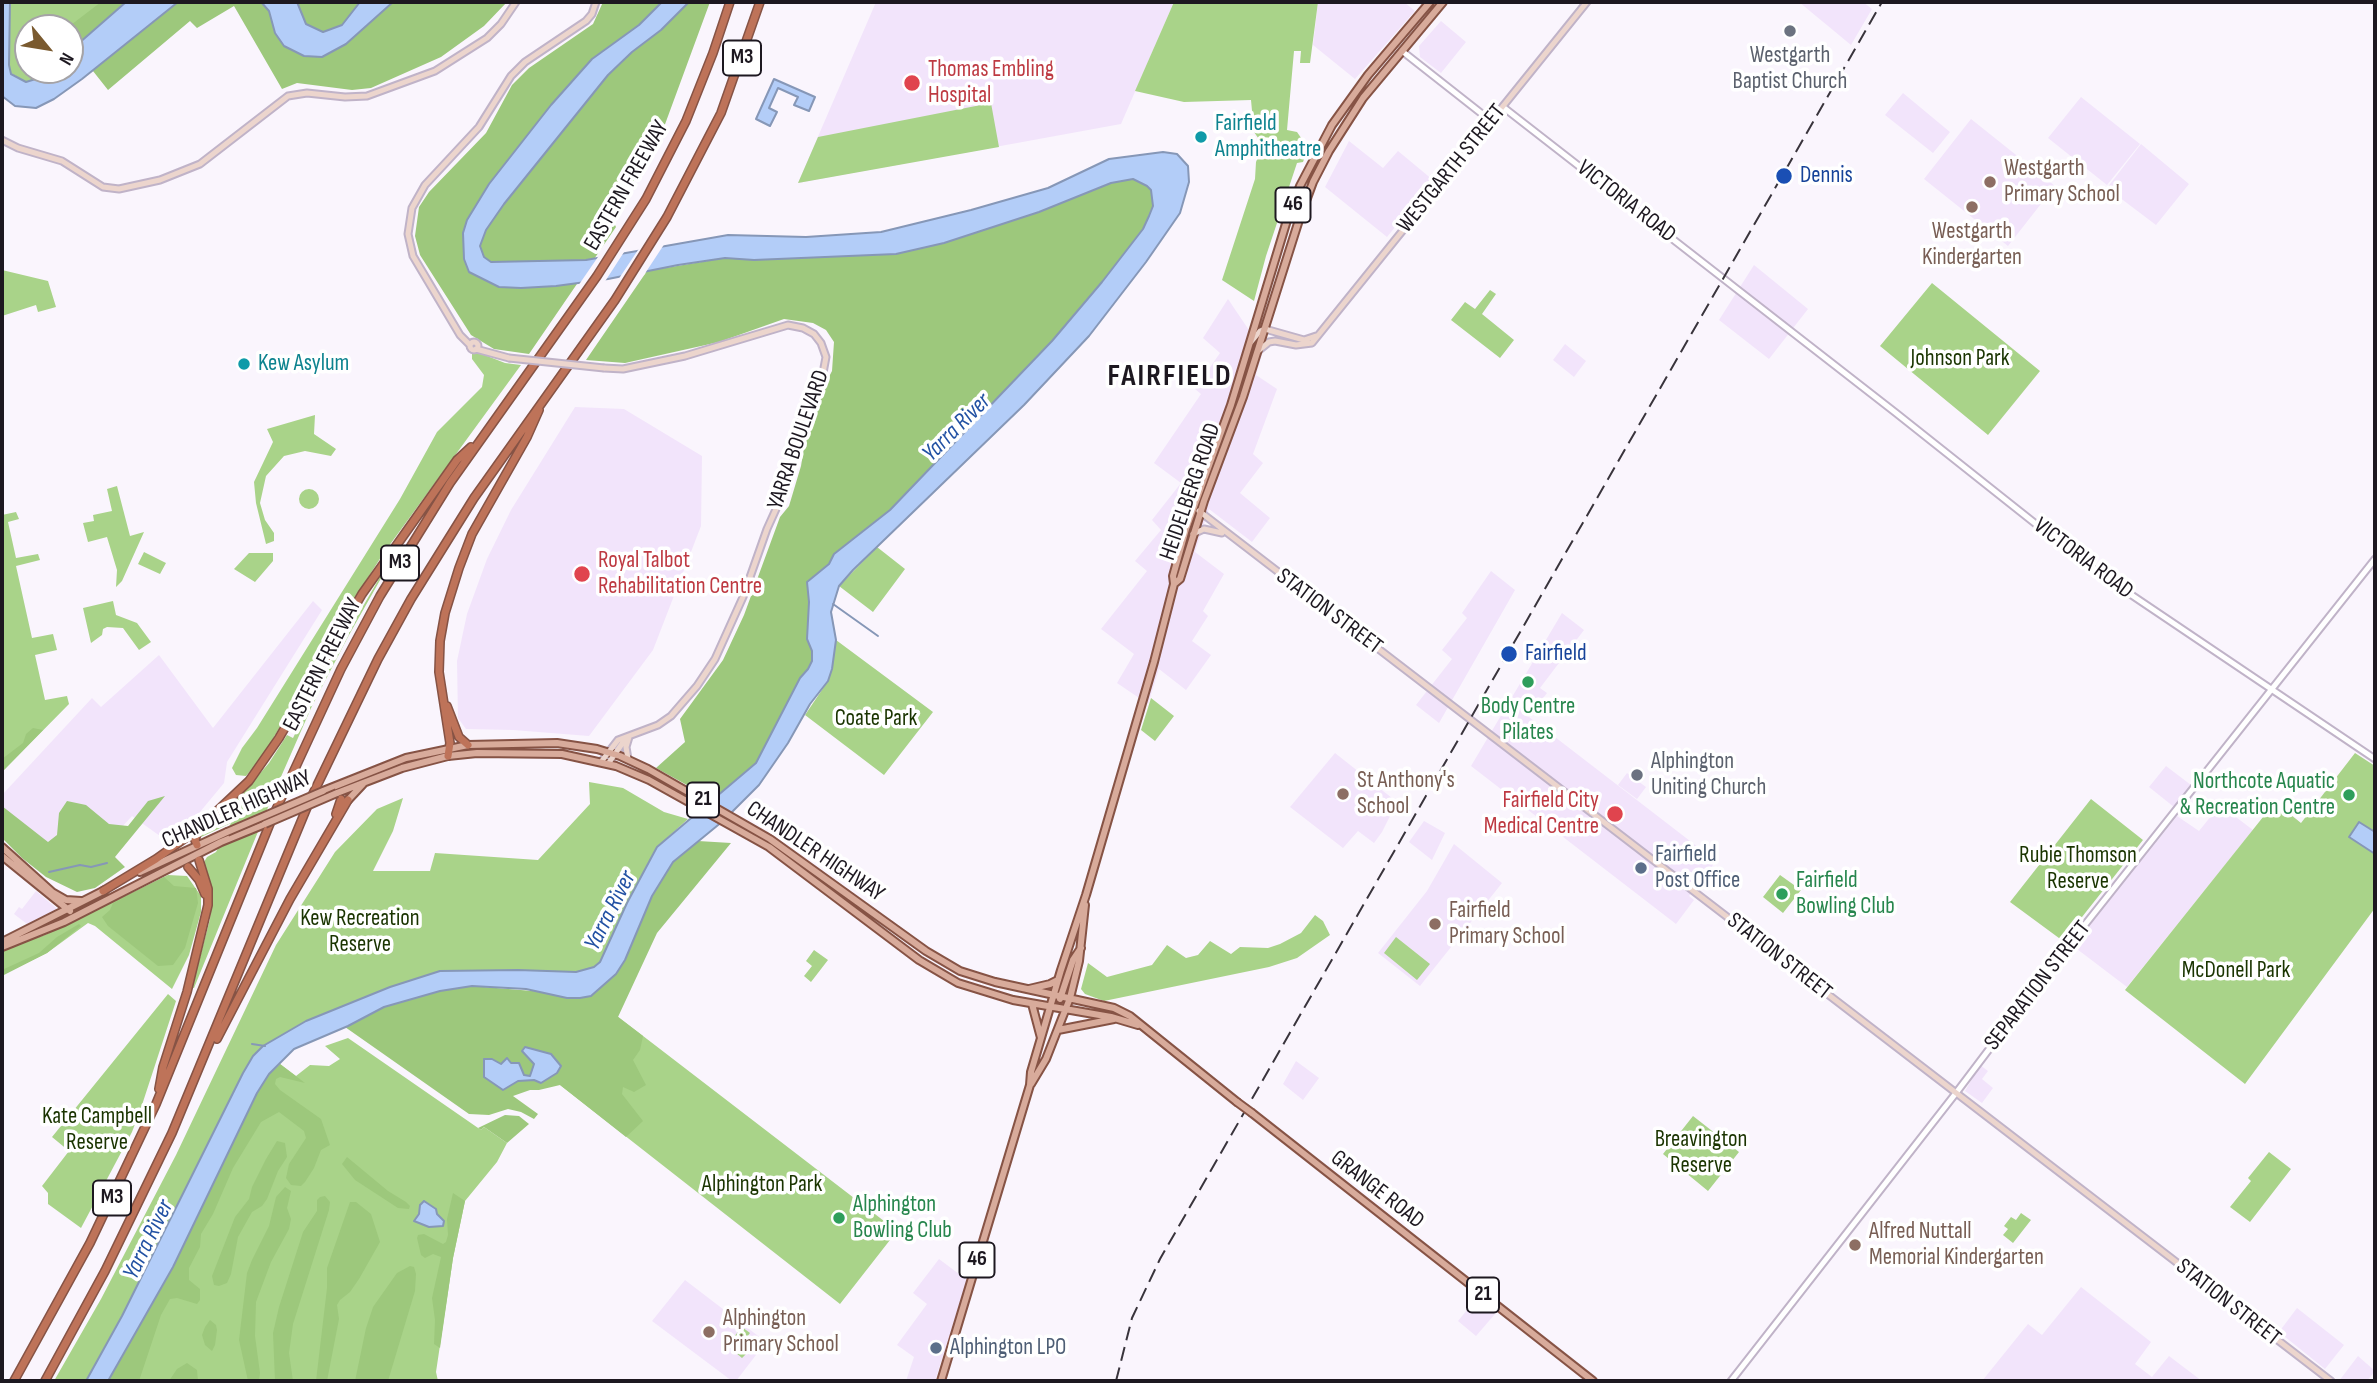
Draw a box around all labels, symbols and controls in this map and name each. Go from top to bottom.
north arrow [14,14,84,84]
marker: Westgarth Baptist Church [1782,23,1798,39]
road number: M3 [723,41,761,76]
place label: Westgarth Baptist Church [1733,42,1847,96]
text: N [53,49,78,69]
place label: Thomas Embling Hospital [928,56,1054,110]
marker: Thomas Embling Hospital [902,73,922,93]
street label: WESTGARTH STREET [1392,99,1512,239]
place label: Fairfield Amphitheatre [1215,110,1321,164]
street label: EASTERN FREEWAY [579,116,675,256]
marker: Fairfield Amphitheatre [1193,129,1209,145]
street label: VICTORIA ROAD [1571,155,1681,249]
place label: Westgarth Primary School [2004,155,2120,209]
place label: Dennis [1800,162,1853,190]
marker: Dennis [1774,166,1794,186]
marker: Westgarth Primary School [1982,174,1998,190]
road number: 46 [1276,188,1310,222]
marker: Westgarth Kindergarten [1964,199,1980,215]
place label: Westgarth Kindergarten [1922,218,2022,272]
park label: Johnson Park [1911,345,2009,373]
place label: Kew Asylum [258,350,349,378]
marker: Kew Asylum [236,356,252,372]
district label: FAIRFIELD [1109,359,1231,395]
street label: YARRA BOULEVARD [762,367,836,513]
water label: Yarra River [917,388,997,468]
street label: HEIDELBERG ROAD [1155,420,1227,564]
street label: VICTORIA ROAD [2028,513,2138,605]
road number: M3 [381,546,419,580]
place label: Royal Talbot Rehabilitation Centre [598,547,762,601]
street label: STATION STREET [1271,563,1387,661]
marker: Royal Talbot Rehabilitation Centre [572,564,592,584]
street label: EASTERN FREEWAY [278,594,368,736]
place label: Fairfield [1525,640,1587,668]
marker: Fairfield [1499,644,1519,664]
marker: Body Centre Pilates [1520,674,1536,690]
place label: Body Centre Pilates [1481,693,1575,747]
park label: Coate Park [835,705,917,733]
place label: Alphington Uniting Church [1651,748,1766,802]
street label: CHANDLER HIGHWAY [158,765,316,855]
place label: St Anthony's School [1357,767,1455,821]
marker: Alphington Uniting Church [1629,767,1645,783]
place label: Northcote Aquatic & Recreation Centre [2180,768,2335,822]
road number: 21 [687,782,719,818]
marker: St Anthony's School [1335,786,1351,802]
place label: Fairfield City Medical Centre [1484,787,1599,841]
marker: Northcote Aquatic & Recreation Centre [2341,787,2357,803]
street label: CHANDLER HIGHWAY [741,796,889,908]
marker: Fairfield City Medical Centre [1605,804,1625,824]
place label: Fairfield Post Office [1655,841,1740,895]
park label: Rubie Thomson Reserve [2019,842,2137,896]
marker: Fairfield Post Office [1633,860,1649,876]
water label: Yarra River [579,867,643,955]
place label: Fairfield Bowling Club [1796,867,1895,921]
marker: Fairfield Bowling Club [1774,886,1790,902]
place label: Fairfield Primary School [1449,897,1565,951]
park label: Kew Recreation Reserve [300,905,420,959]
street label: STATION STREET [1721,907,1837,1007]
marker: Fairfield Primary School [1427,916,1443,932]
street label: SEPARATION STREET [1979,916,2097,1056]
park label: McDonell Park [2182,957,2290,985]
park label: Kate Campbell Reserve [42,1103,152,1157]
park label: Breavington Reserve [1655,1126,1747,1180]
street label: GRANGE ROAD [1325,1145,1429,1235]
park label: Alphington Park [702,1171,822,1199]
road number: M3 [93,1180,131,1216]
place label: Alphington Bowling Club [853,1191,952,1245]
water label: Yarra River [117,1195,181,1285]
marker: Alphington Bowling Club [831,1210,847,1226]
place label: Alfred Nuttall Memorial Kindergarten [1869,1218,2044,1272]
marker: Alfred Nuttall Memorial Kindergarten [1847,1237,1863,1253]
road number: 46 [960,1242,995,1278]
street label: STATION STREET [2170,1253,2286,1353]
road number: 21 [1467,1278,1499,1312]
place label: Alphington Primary School [723,1305,839,1359]
marker: Alphington Primary School [701,1324,717,1340]
place label: Alphington LPO [950,1334,1066,1362]
marker: Alphington LPO [928,1340,944,1356]

